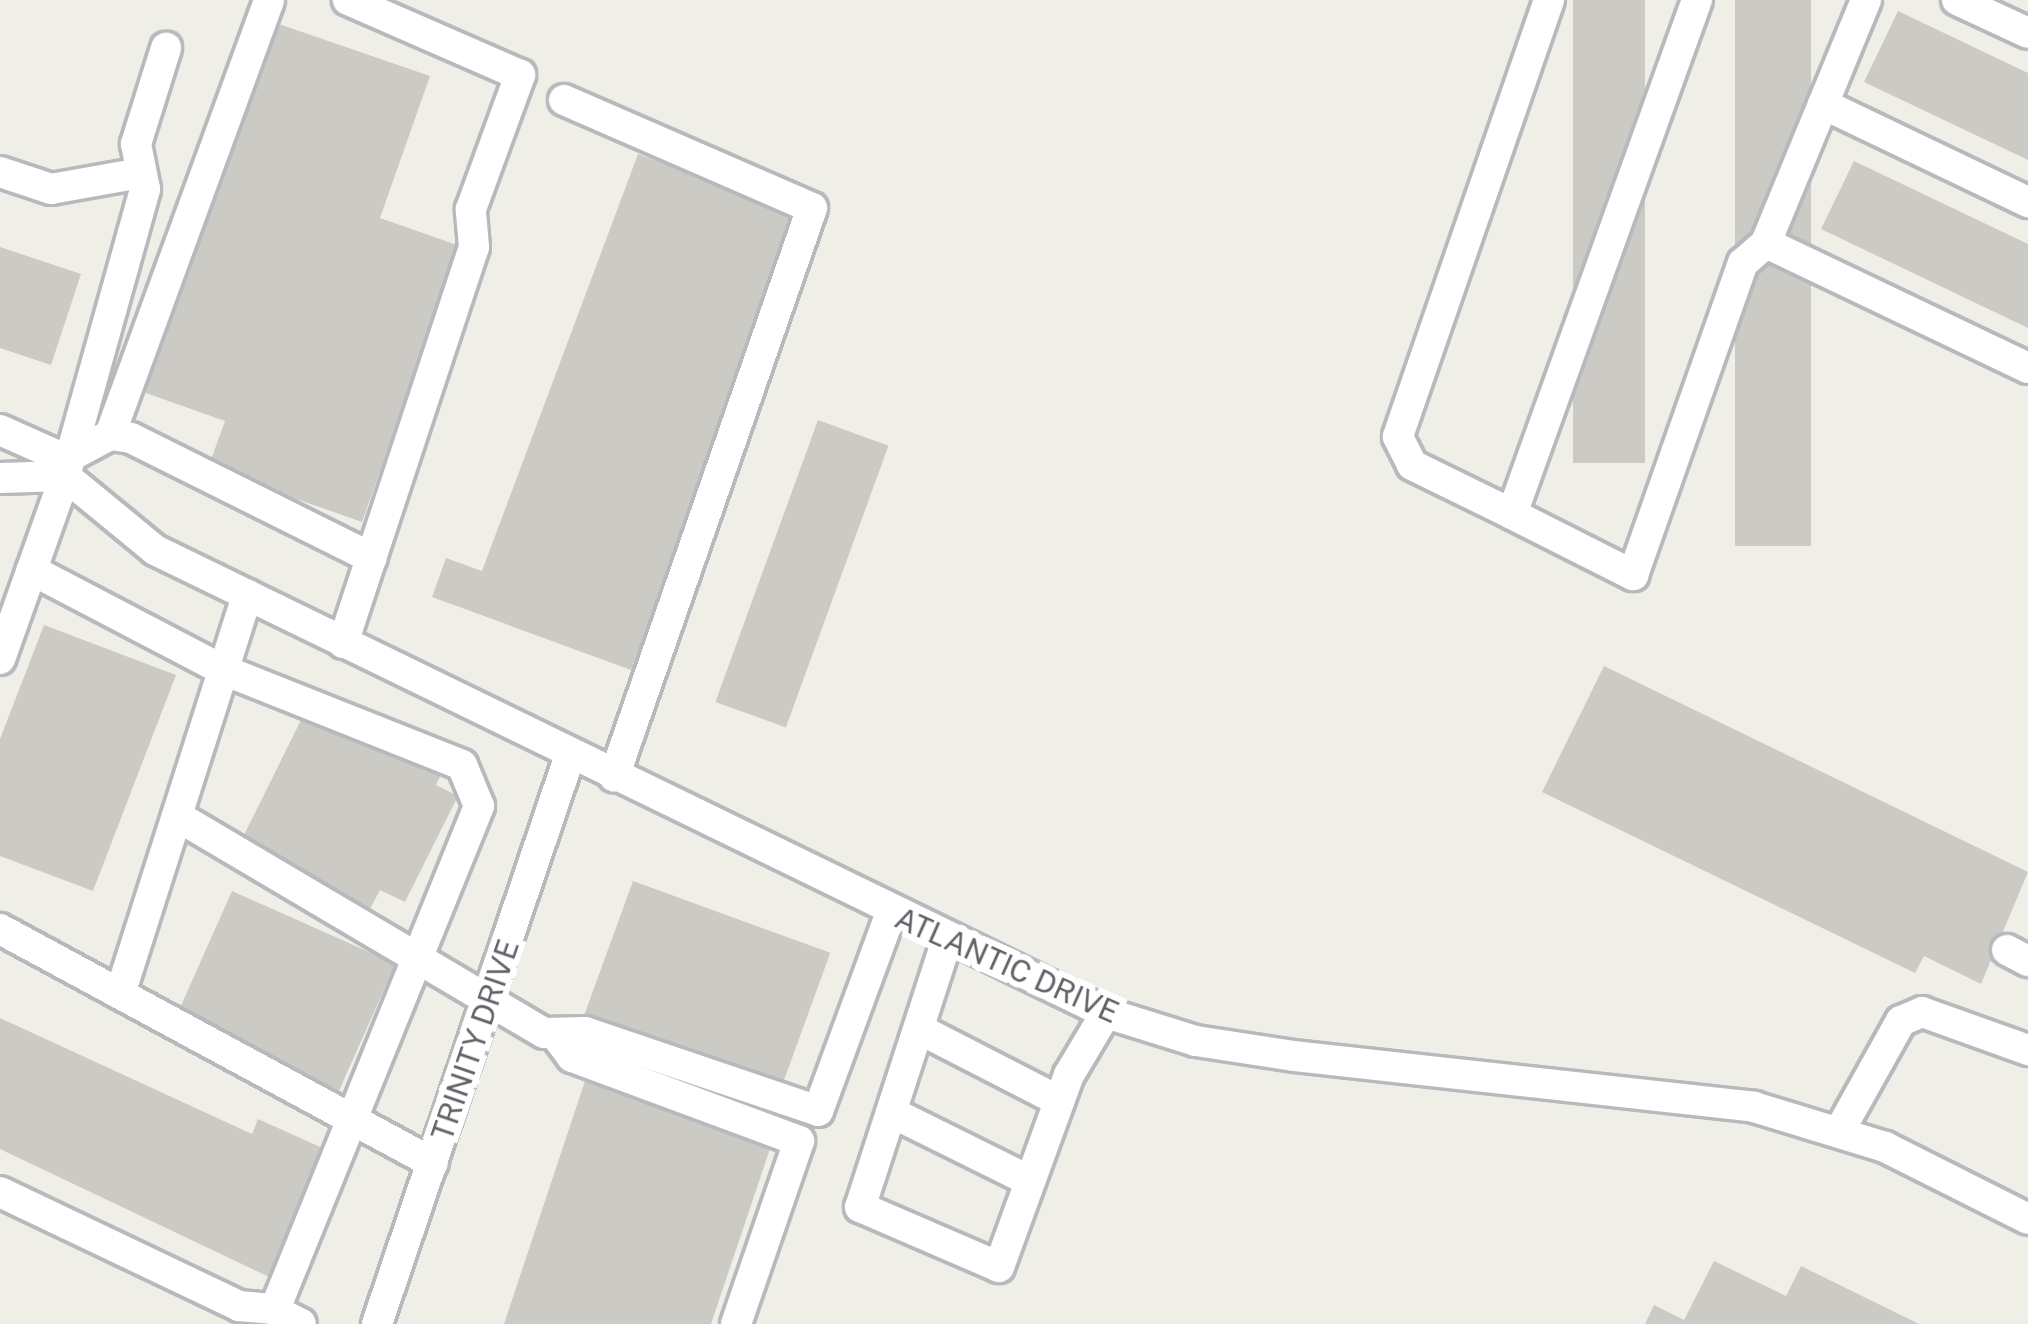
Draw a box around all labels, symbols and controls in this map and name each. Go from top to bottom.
street label: ATLANTIC DRIVE [890,900,1124,1030]
street label: TRINITY DRIVE [424,935,526,1145]

